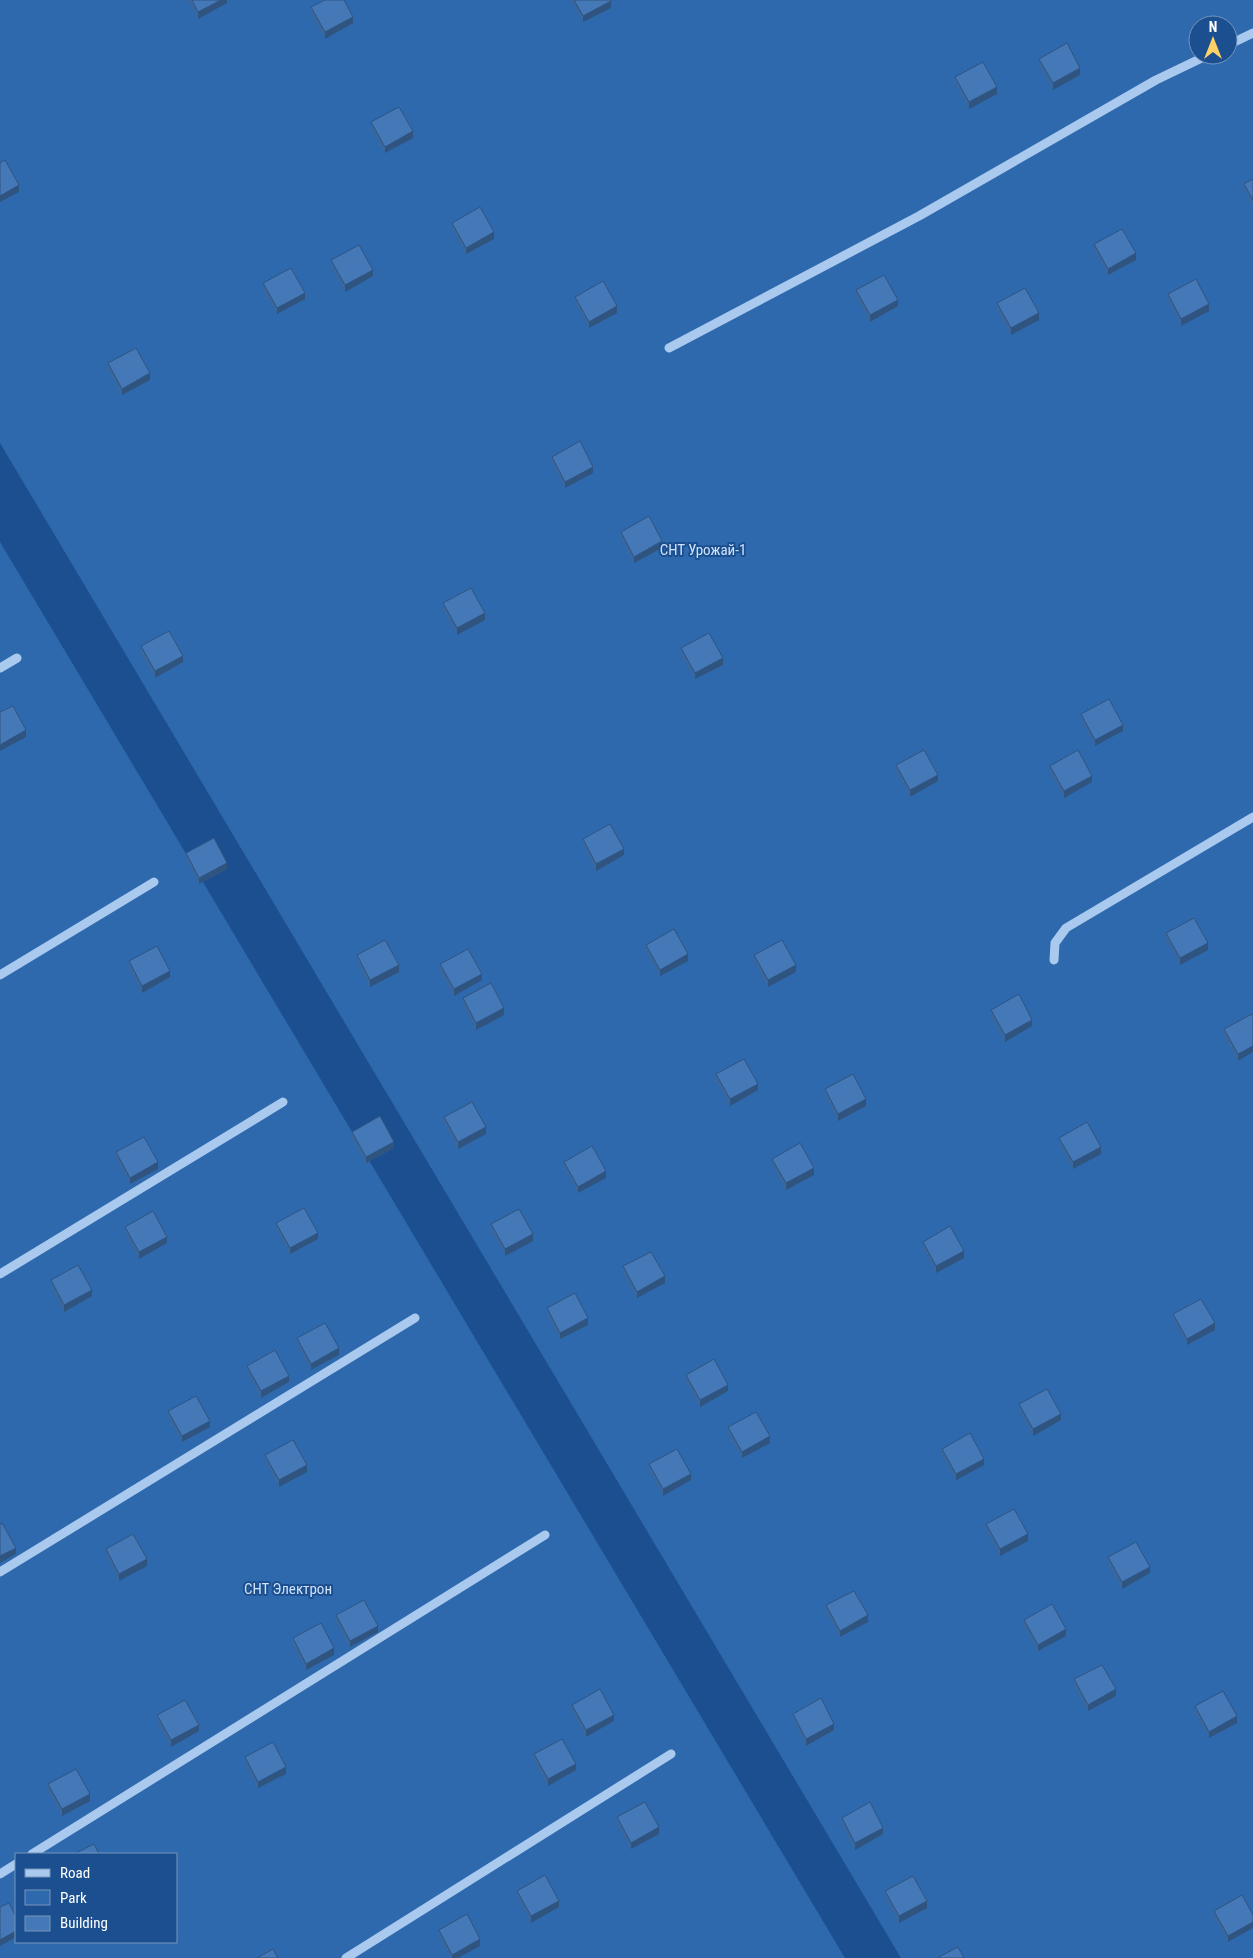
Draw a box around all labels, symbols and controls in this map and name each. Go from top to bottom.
north arrow [1188,15,1238,65]
text: N [1209,19,1217,35]
park label: СНТ Урожай-1 [660,541,746,559]
park label: СНТ Электрон [244,1580,332,1598]
legend [15,1853,178,1943]
text: Road [60,1864,90,1882]
text: Park [60,1889,87,1907]
text: Building [60,1914,108,1932]

